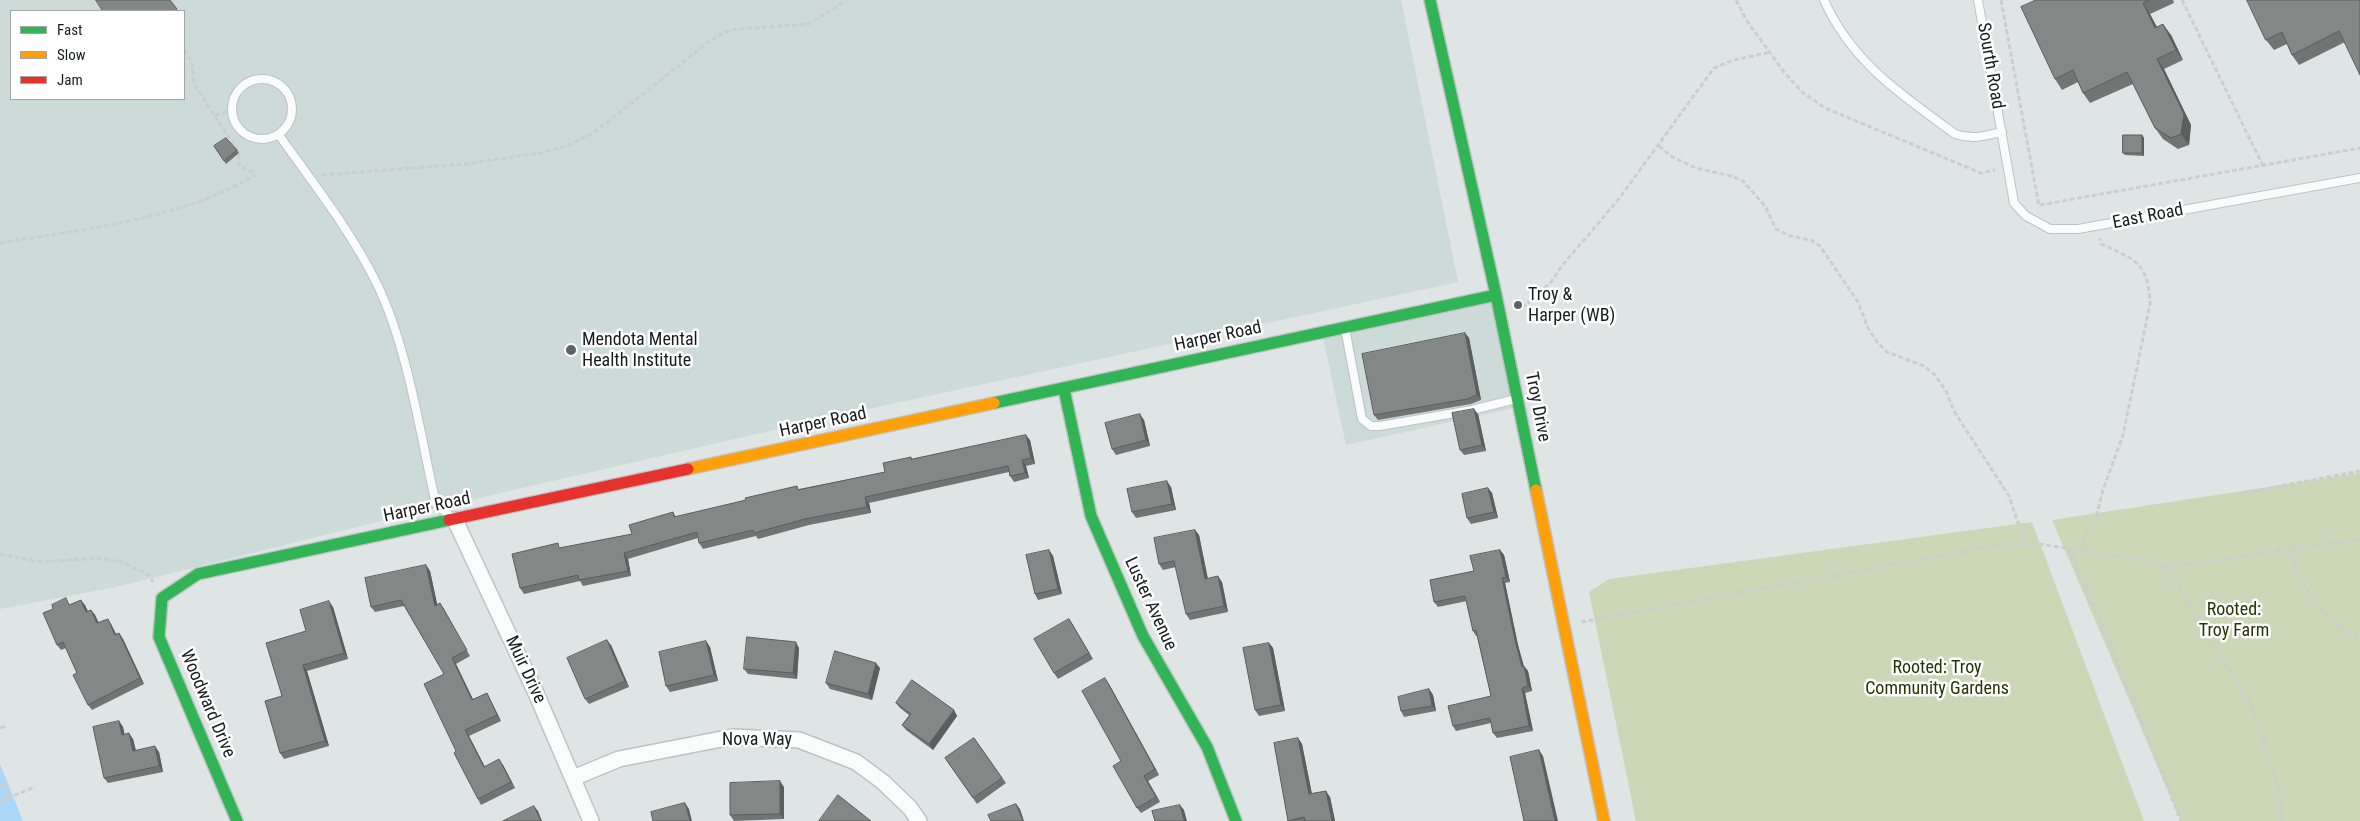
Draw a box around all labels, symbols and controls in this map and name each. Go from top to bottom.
legend [10,10,185,100]
text: Fast [57,21,82,39]
street label: Sourth Road [1972,21,2008,111]
text: Slow [57,46,86,64]
text: Jam [57,71,83,89]
street label: East Road [2111,200,2185,234]
place label: Troy & Harper (WB) [1528,284,1615,326]
marker: Troy & Harper (WB) [1512,299,1524,311]
street label: Harper Road [1173,317,1263,357]
place label: Mendota Mental Health Institute [582,329,698,372]
marker: Mendota Mental Health Institute [564,343,578,357]
street label: Troy Drive [1520,370,1554,444]
street label: Harper Road [778,403,868,443]
street label: Harper Road [382,488,472,528]
street label: Luster Avenue [1119,554,1181,654]
park label: Rooted: Troy Farm [2199,599,2269,642]
street label: Muir Drive [500,633,550,707]
street label: Woodward Drive [175,647,239,761]
park label: Rooted: Troy Community Gardens [1865,657,2009,700]
street label: Nova Way [722,729,792,751]

